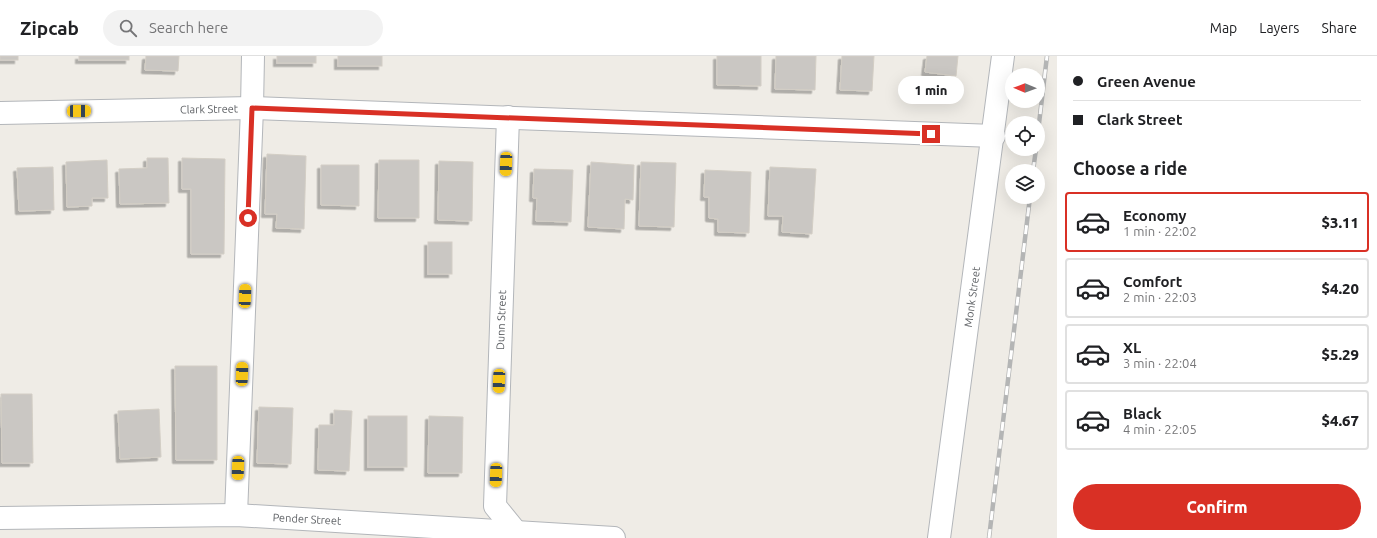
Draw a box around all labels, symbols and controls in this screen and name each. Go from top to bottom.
search box [103,10,383,46]
text: Zipcab [20,17,79,39]
icon: search [117,17,139,39]
text: Search here [149,19,228,36]
text: Map [1210,20,1237,36]
text: Layers [1259,20,1299,36]
text: Share [1321,20,1357,36]
north arrow [1005,68,1045,108]
map controls [1005,68,1045,204]
text: Green Avenue [1097,73,1196,90]
callout: 1 min [898,76,964,104]
text: 1 min [914,83,948,97]
street label: Clark Street [180,102,239,116]
car [67,105,91,117]
text: Clark Street [1097,111,1182,128]
button: locate [1005,116,1045,156]
route end [922,125,940,143]
car [500,152,512,176]
text: Choose a ride [1073,158,1187,178]
button: layers [1005,164,1045,204]
icon: car [1075,204,1111,240]
text: Economy [1123,207,1187,224]
route start [239,209,257,227]
text: $3.11 [1321,214,1359,231]
text: 1 min · 22:02 [1123,224,1197,238]
street label: Monk Street [962,265,982,328]
icon: car [1075,270,1111,306]
text: Comfort [1123,273,1182,290]
text: $4.20 [1321,280,1359,297]
car [239,284,251,308]
street label: Dunn Street [494,289,508,350]
text: 2 min · 22:03 [1123,290,1197,304]
icon: car [1075,336,1111,372]
text: XL [1123,339,1141,356]
text: $5.29 [1321,346,1359,363]
text: 3 min · 22:04 [1123,356,1197,370]
car [236,362,248,386]
car [493,369,505,393]
icon: car [1075,402,1111,438]
text: Black [1123,405,1162,422]
text: $4.67 [1321,412,1359,429]
text: 4 min · 22:05 [1123,422,1197,436]
car [232,456,244,480]
car [490,463,502,487]
button: Confirm [1073,484,1361,530]
street label: Pender Street [272,511,342,527]

